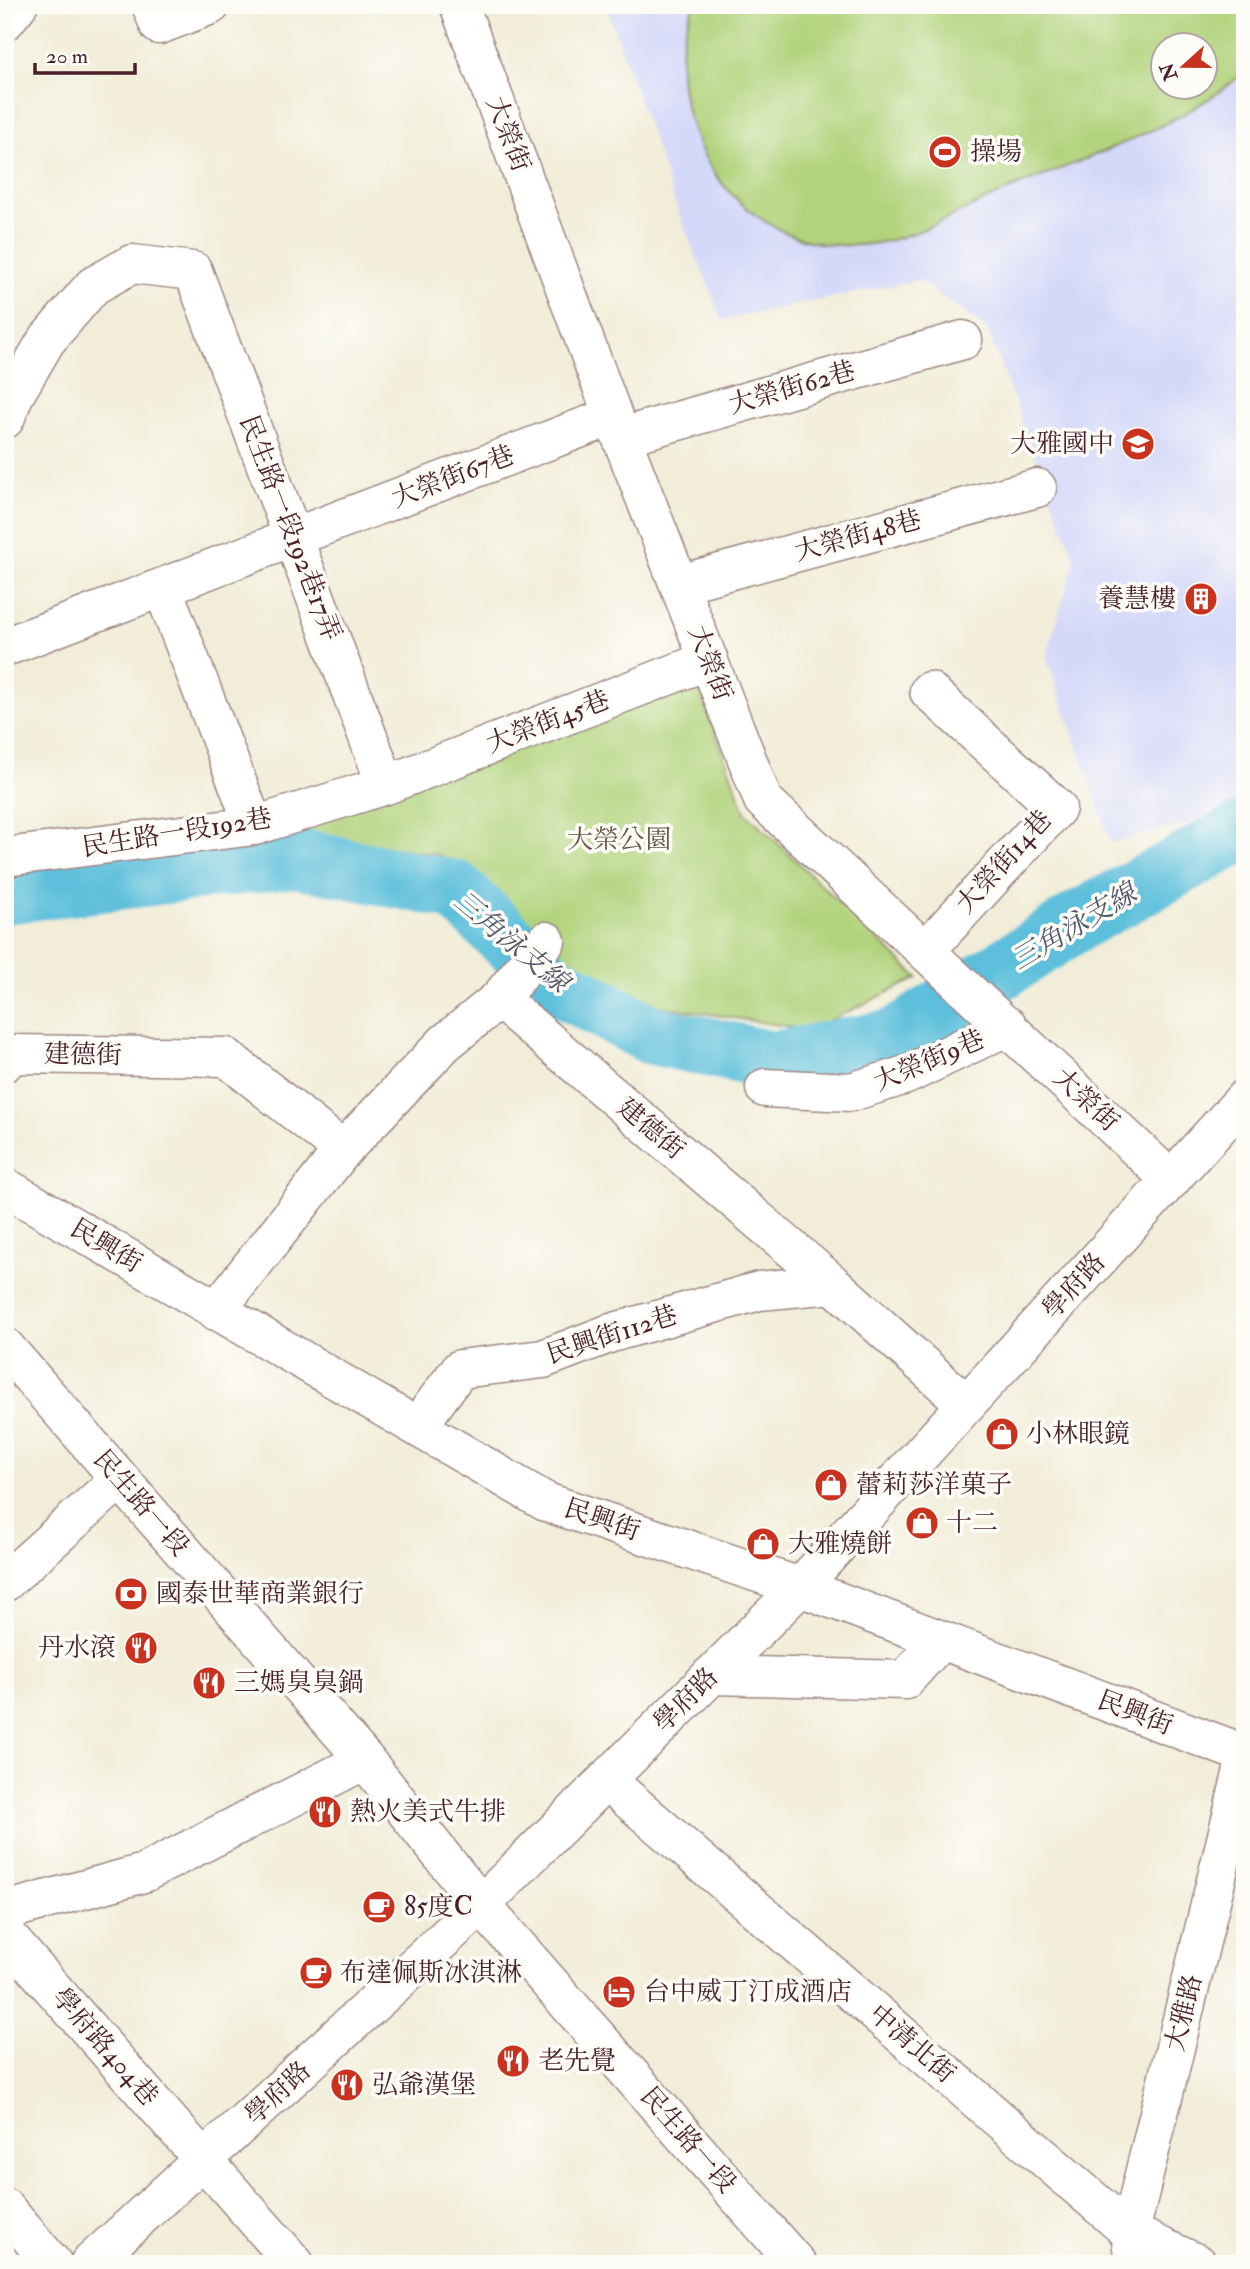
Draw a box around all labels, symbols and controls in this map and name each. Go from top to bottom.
scale bar [35,32,135,76]
north arrow [1148,32,1218,102]
text: 20 m [46,43,88,70]
text: N [1154,59,1184,85]
street label: 大榮街 [479,92,537,176]
sports icon: 操場 [926,133,964,171]
place label: 操場 [970,136,1022,168]
street label: 大榮街62巷 [725,355,859,421]
street label: 民生路一段192巷17弄 [232,411,348,645]
school or university icon: 大雅國中 [1119,425,1157,463]
place label: 大雅國中 [1010,428,1114,460]
street label: 大榮街67巷 [387,439,519,515]
street label: 大榮街48巷 [791,504,925,568]
building icon: 養慧樓 [1182,580,1220,618]
place label: 養慧樓 [1098,583,1176,615]
street label: 大榮街 [681,621,739,705]
street label: 大榮街45巷 [482,684,614,760]
street label: 民生路一段192巷 [80,802,274,864]
street label: 大榮街14巷 [950,804,1058,920]
park label: 大榮公園 [567,824,671,856]
water label: 三角泳支線 [1005,874,1146,978]
water label: 三角泳支線 [446,884,578,1002]
street label: 大榮街9巷 [869,1023,989,1099]
street label: 建德街 [44,1038,122,1072]
street label: 大榮街 [1047,1062,1125,1138]
street label: 建德街 [611,1092,691,1166]
street label: 民興街 [64,1212,148,1280]
street label: 學府路 [1036,1246,1112,1326]
street label: 民興街112巷 [543,1299,681,1371]
shop icon: 小林眼鏡 [983,1415,1021,1453]
place label: 小林眼鏡 [1026,1418,1130,1450]
street label: 民生路一段 [86,1443,196,1563]
shop icon: 蕾莉莎洋菓子 [812,1466,850,1504]
place label: 蕾莉莎洋菓子 [856,1469,1012,1501]
street label: 民興街 [560,1492,644,1548]
shop icon: 十二 [903,1504,941,1542]
place label: 十二 [946,1507,998,1539]
shop icon: 大雅燒餅 [744,1525,782,1563]
place label: 大雅燒餅 [788,1528,892,1560]
bank icon: 國泰世華商業銀行 [112,1575,150,1613]
place label: 國泰世華商業銀行 [156,1578,364,1610]
restaurant icon: 丹水滾 [122,1629,160,1667]
place label: 丹水滾 [38,1632,116,1664]
street label: 學府路 [647,1661,725,1739]
restaurant icon: 三媽臭臭鍋 [190,1664,228,1702]
place label: 三媽臭臭鍋 [234,1667,364,1699]
street label: 民興街 [1093,1684,1177,1742]
restaurant icon: 熱火美式牛排 [306,1793,344,1831]
place label: 熱火美式牛排 [350,1796,506,1828]
cafe icon: 85度C [360,1888,398,1926]
place label: 85度C [404,1891,473,1923]
cafe icon: 布達佩斯冰淇淋 [297,1954,335,1992]
place label: 布達佩斯冰淇淋 [340,1957,522,1989]
street label: 大雅路 [1159,1971,1209,2055]
hotel icon: 台中威丁汀成酒店 [600,1973,638,2011]
place label: 台中威丁汀成酒店 [644,1976,852,2008]
street label: 學府路404巷 [45,1982,165,2112]
street label: 中清北街 [862,1998,962,2090]
restaurant icon: 老先覺 [494,2042,532,2080]
place label: 老先覺 [538,2045,616,2077]
street label: 學府路 [239,2055,317,2131]
restaurant icon: 弘爺漢堡 [328,2066,366,2104]
place label: 弘爺漢堡 [372,2069,476,2101]
street label: 民生路一段 [633,2080,743,2200]

